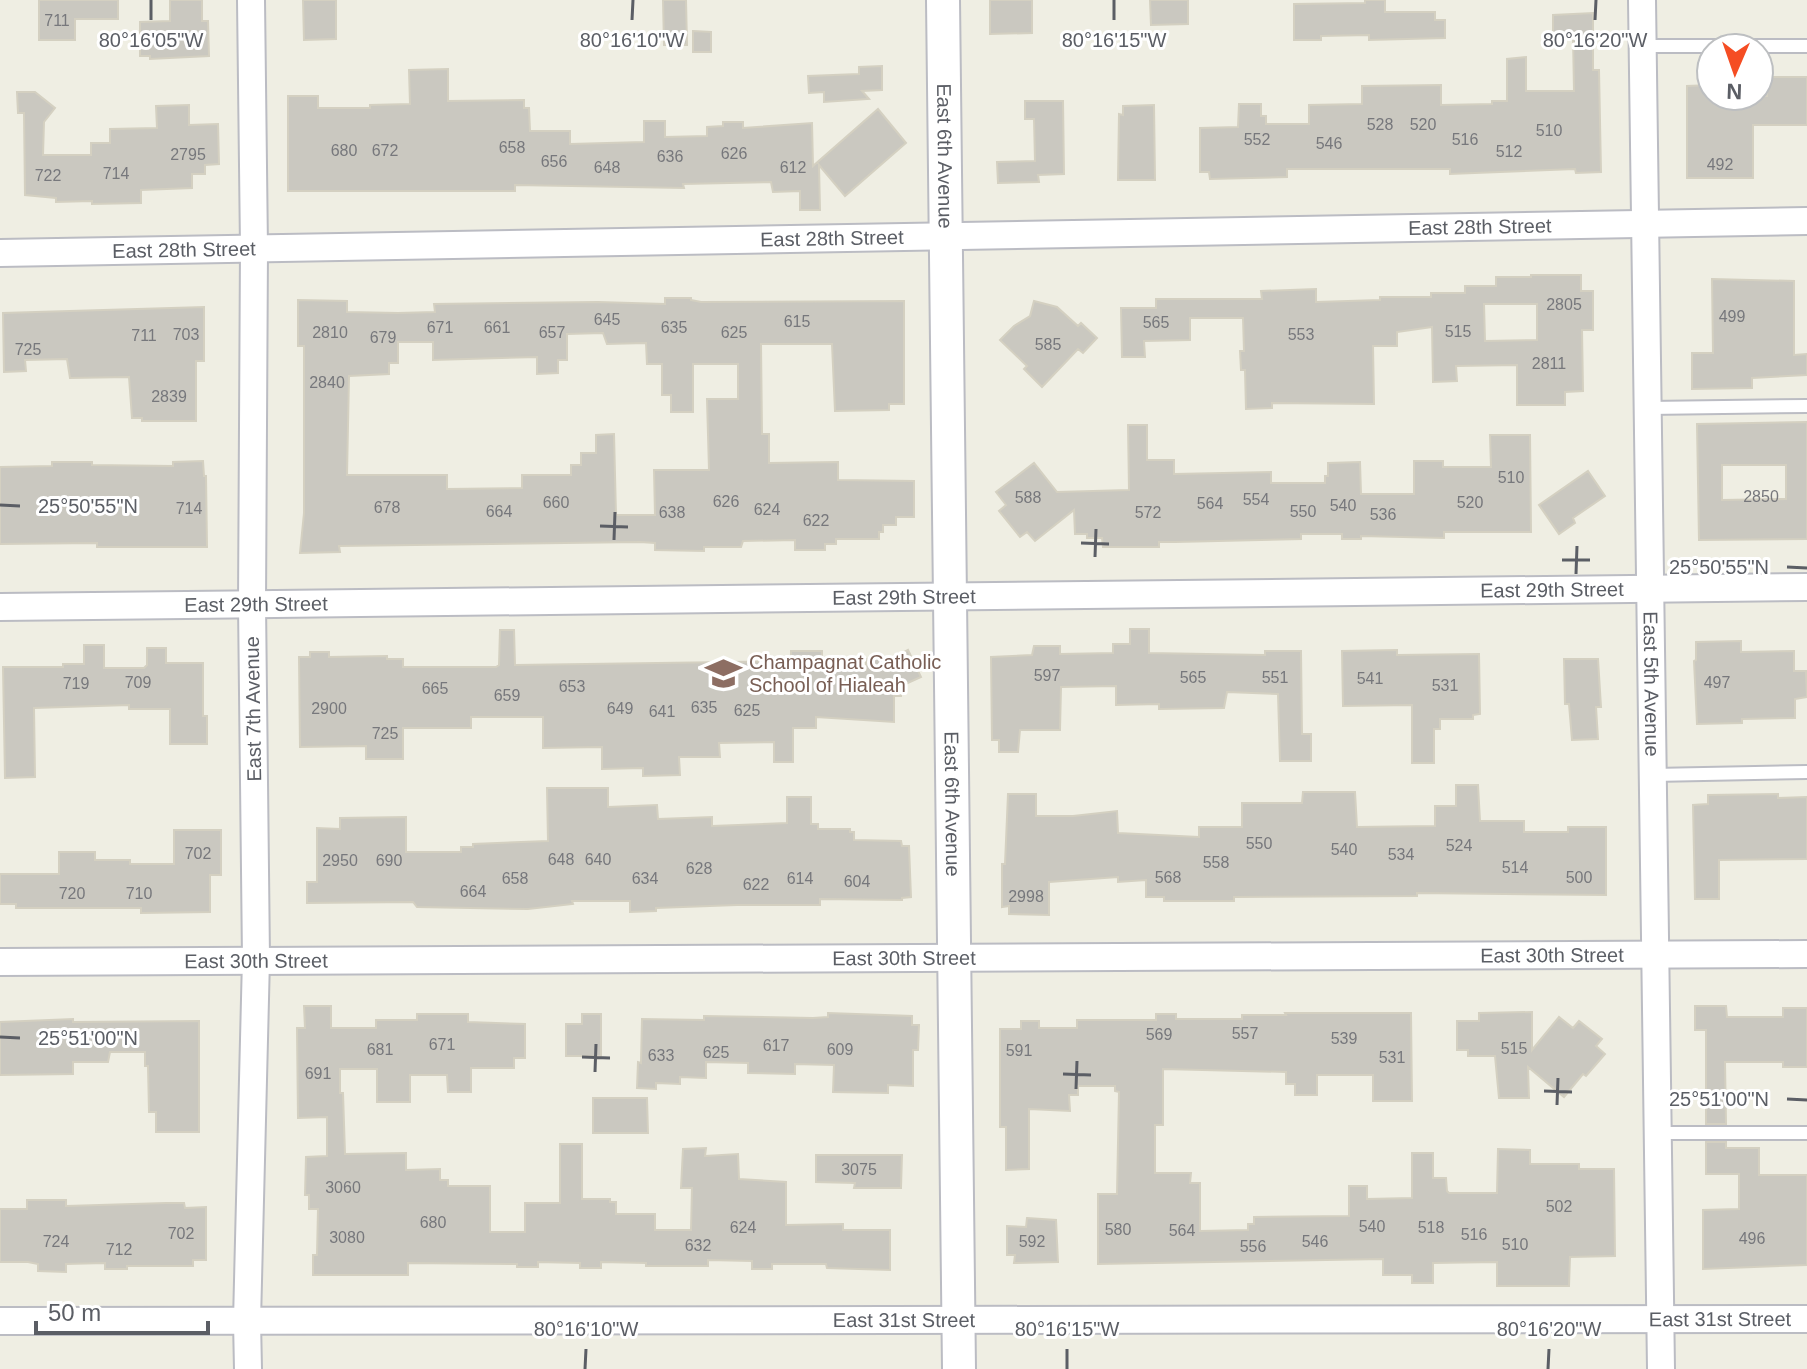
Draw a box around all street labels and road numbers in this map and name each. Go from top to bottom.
street label: East 6th Avenue [933,83,957,229]
street label: East 28th Street [1408,215,1552,239]
street label: East 28th Street [760,226,904,251]
street label: East 28th Street [112,237,256,262]
street label: East 29th Street [1480,578,1624,602]
street label: East 29th Street [832,585,976,609]
street label: East 29th Street [184,592,328,616]
street label: East 5th Avenue [1639,611,1663,757]
street label: East 7th Avenue [241,636,265,782]
street label: East 6th Avenue [941,731,964,877]
street label: East 30th Street [1480,944,1624,966]
street label: East 30th Street [832,947,976,969]
street label: East 30th Street [184,950,328,972]
street label: East 31st Street [1649,1308,1792,1330]
street label: East 31st Street [833,1309,976,1331]

